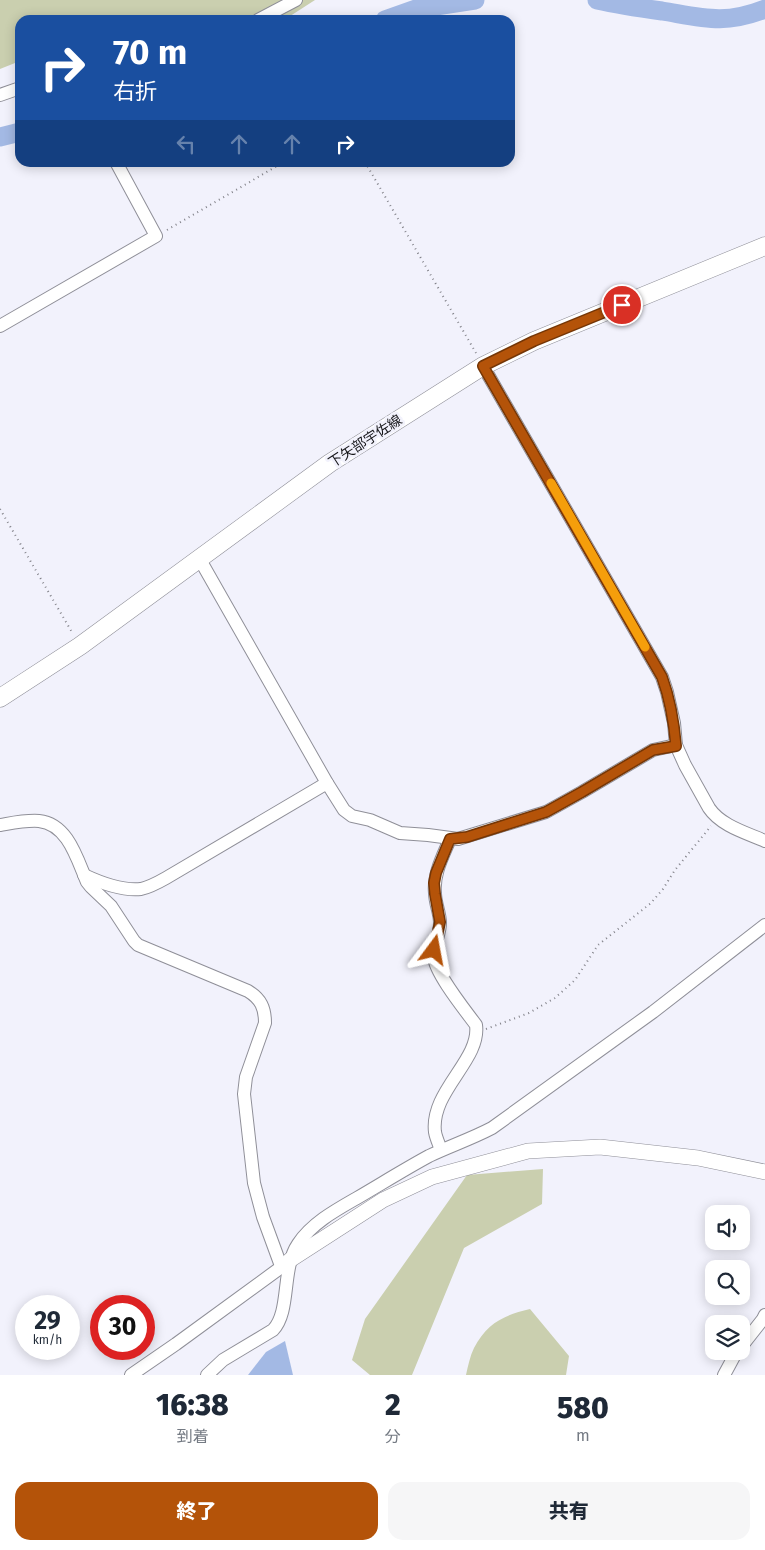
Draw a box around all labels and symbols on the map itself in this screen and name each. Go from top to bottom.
pin [601,284,643,326]
street label: 下矢部宇佐線 [325,411,405,471]
position arrow [407,923,459,975]
speed limit sign: 30 [90,1295,155,1360]

